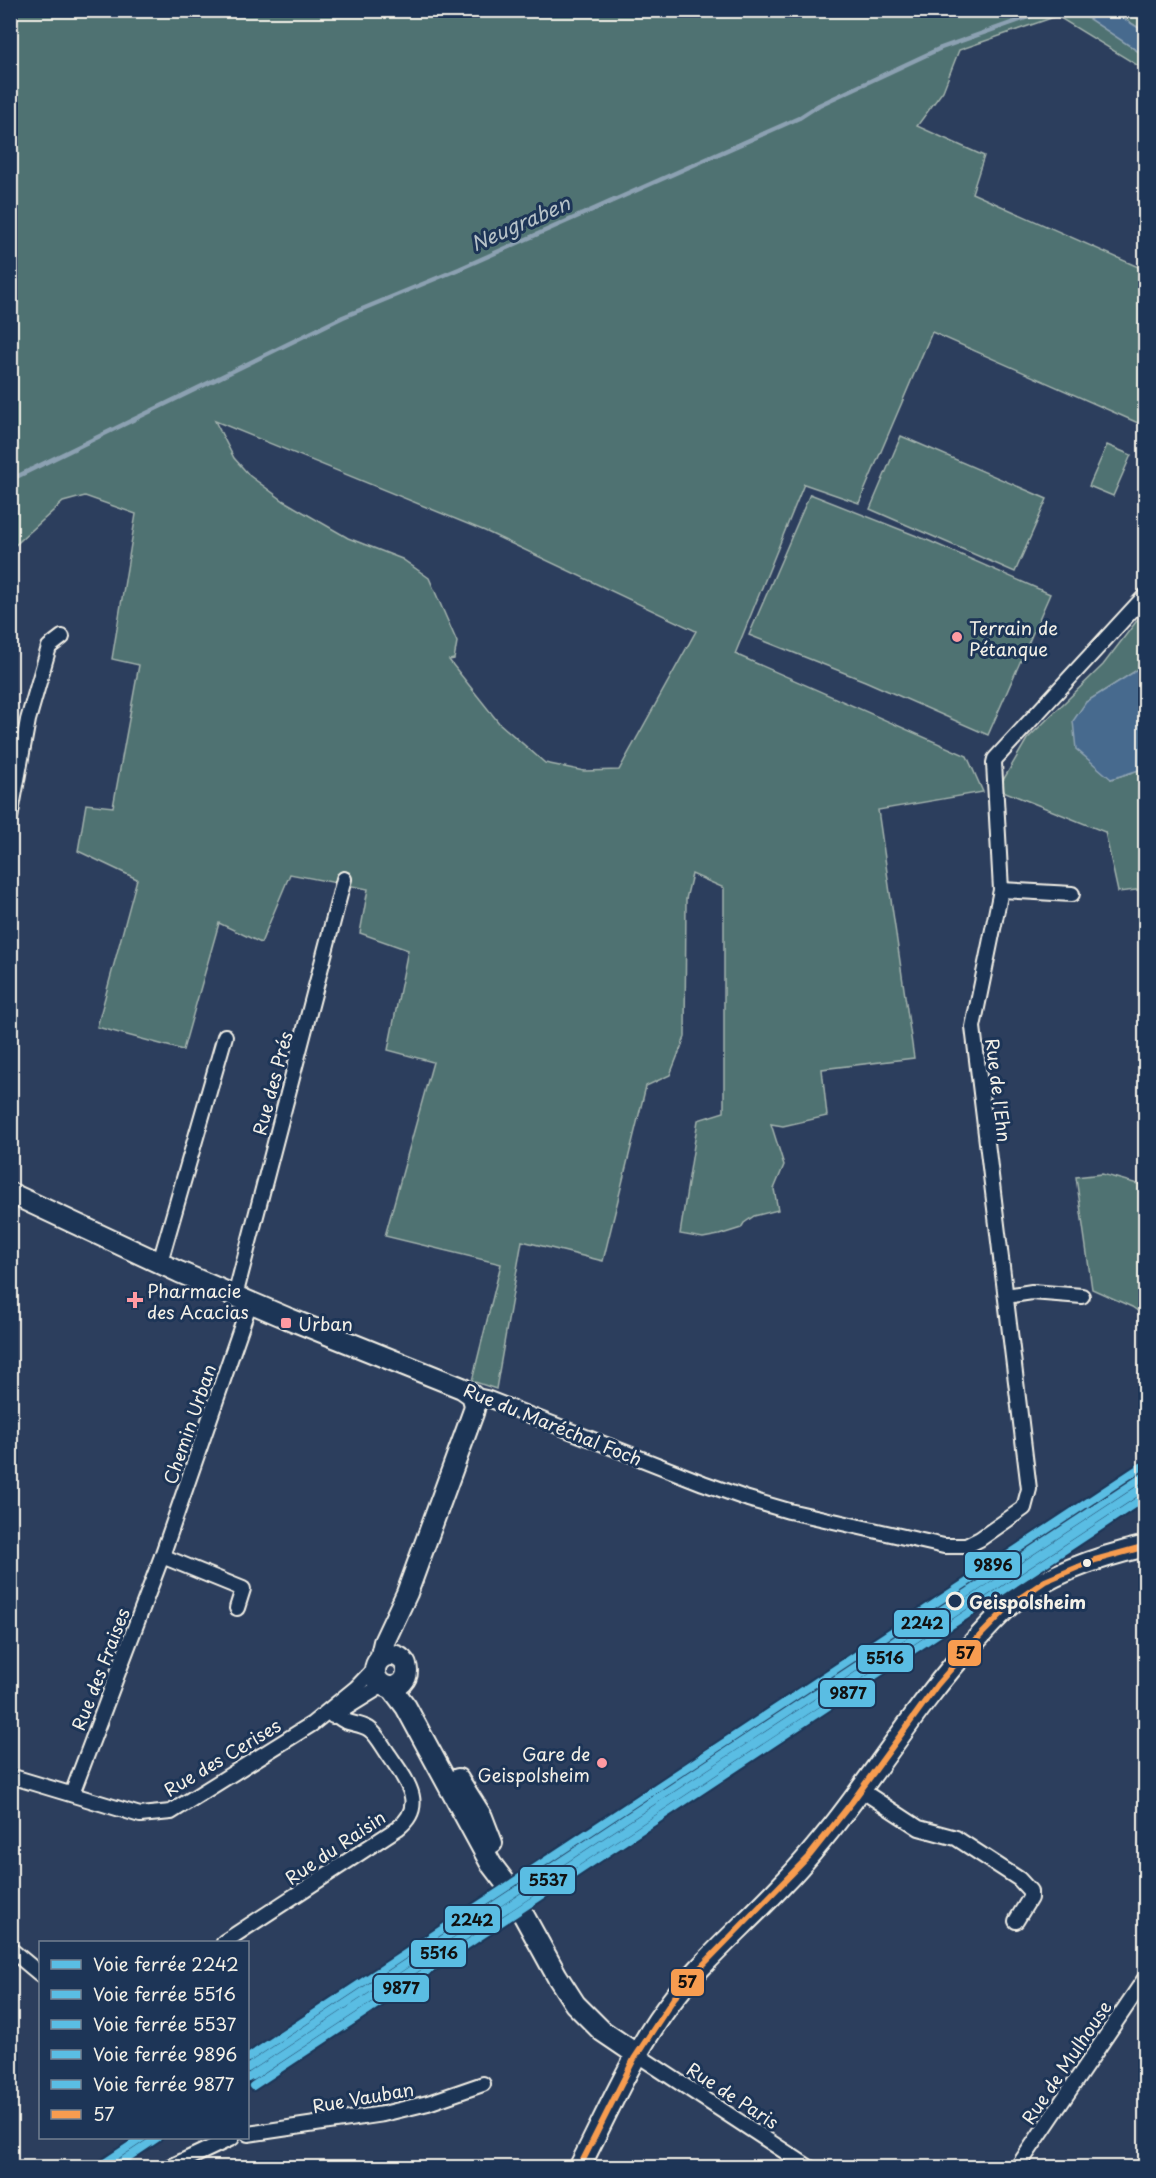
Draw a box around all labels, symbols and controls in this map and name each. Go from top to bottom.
water label: Neugraben [466,187,576,258]
place label: Terrain de Pétanque [969,614,1058,662]
marker: Terrain de Pétanque [950,630,964,644]
street label: Rue des Prés [245,1028,299,1138]
street label: Rue de l'Ehn [979,1037,1019,1143]
place label: Pharmacie des Acacias [147,1277,249,1325]
marker: Pharmacie des Acacias [128,1293,142,1307]
place label: Urban [298,1310,353,1337]
marker: Urban [279,1316,293,1330]
street label: Chemin Urban [156,1360,222,1488]
street label: Rue du Maréchal Foch [460,1376,646,1472]
line badge: 9896 [964,1551,1021,1579]
text: 9896 [973,1552,1013,1576]
unlabelled marker [1081,1557,1093,1569]
place label: Geispolsheim [969,1588,1086,1615]
marker: Geispolsheim [946,1592,964,1610]
street label: Rue des Fraises [64,1604,136,1734]
line badge: 2242 [893,1609,950,1638]
text: 2242 [901,1610,943,1634]
line badge: 57 [947,1639,982,1667]
text: 57 [955,1640,975,1664]
line badge: 5516 [857,1644,914,1673]
text: 5516 [866,1645,904,1669]
line badge: 9877 [819,1679,876,1708]
text: 9877 [829,1680,867,1704]
street label: Rue des Cerises [159,1711,285,1803]
place label: Gare de Geispolsheim [478,1740,590,1788]
marker: Gare de Geispolsheim [595,1756,609,1770]
street label: Rue du Raisin [279,1803,391,1891]
line badge: 5537 [519,1866,576,1895]
text: 5537 [529,1867,568,1891]
line badge: 2242 [444,1905,501,1934]
text: 2242 [451,1907,493,1931]
line badge: 5516 [410,1939,467,1968]
text: 5516 [420,1940,458,1964]
legend [39,1941,249,2139]
text: Voie ferrée 2242 [93,1950,239,1977]
line badge: 57 [670,1968,705,1997]
text: 57 [677,1969,697,1993]
line badge: 9877 [373,1974,430,2003]
text: 9877 [382,1975,420,1999]
text: Voie ferrée 5516 [93,1980,236,2007]
street label: Rue de Mulhouse [1015,1995,1118,2129]
text: Voie ferrée 5537 [93,2010,237,2037]
text: Voie ferrée 9896 [93,2040,237,2067]
street label: Rue de Paris [682,2055,784,2135]
text: Voie ferrée 9877 [93,2070,235,2097]
street label: Rue Vauban [310,2075,416,2119]
text: 57 [93,2100,115,2127]

